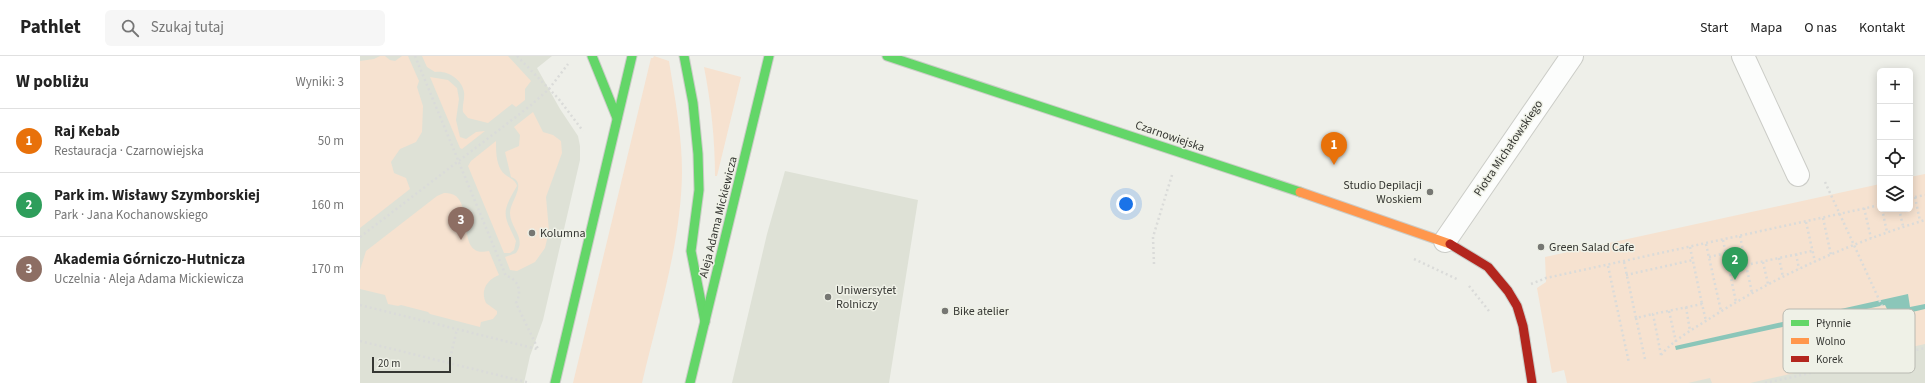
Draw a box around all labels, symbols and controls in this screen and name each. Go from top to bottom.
search box [105,10,385,46]
text: Pathlet [20,14,81,41]
icon: search [119,17,141,39]
text: Szukaj tutaj [151,17,224,38]
text: Start [1700,18,1728,38]
text: Mapa [1750,18,1782,38]
text: O nas [1804,18,1837,38]
text: Kontakt [1859,18,1905,38]
map controls [1877,68,1913,212]
button: + [1877,68,1913,104]
text: W pobliżu [16,70,89,94]
text: Wyniki: 3 [295,73,344,91]
street label: Piotra Michałowskiego [1470,97,1547,200]
button: − [1877,104,1913,140]
street label: Czarnowiejska [1133,117,1207,156]
text: Raj Kebab [54,121,120,142]
text: 1 [26,132,32,150]
text: 50 m [318,132,344,150]
pin: 1 [1321,132,1347,165]
button: locate [1877,140,1913,176]
text: Restauracja · Czarnowiejska [54,142,204,160]
street label: Aleja Adama Mickiewicza [695,155,742,280]
button: layers [1877,176,1913,212]
place label: Studio Depilacji Woskiem [1343,177,1422,208]
text: Park im. Wisławy Szymborskiej [54,185,260,206]
marker: Studio Depilacji Woskiem [1425,187,1435,197]
your location [1116,194,1136,214]
text: 2 [26,196,32,214]
text: 160 m [311,196,344,214]
text: Park · Jana Kochanowskiego [54,206,208,224]
pin: 3 [448,207,474,240]
place label: Kolumna [540,225,586,242]
marker: Kolumna [527,228,537,238]
place label: Green Salad Cafe [1549,239,1634,256]
marker: Green Salad Cafe [1536,242,1546,252]
pin: 2 [1722,247,1748,280]
text: Akademia Górniczo-Hutnicza [54,249,245,270]
text: 3 [26,260,32,278]
text: 170 m [311,260,344,278]
text: Uczelnia · Aleja Adama Mickiewicza [54,270,244,288]
place label: Uniwersytet Rolniczy [836,282,896,313]
marker: Uniwersytet Rolniczy [823,292,833,302]
place label: Bike atelier [953,303,1010,320]
marker: Bike atelier [940,306,950,316]
legend [1783,309,1915,373]
text: Płynnie [1816,316,1851,331]
text: Wolno [1816,334,1845,349]
text: Korek [1816,352,1843,367]
scale bar [372,355,451,374]
text: 20 m [378,356,400,371]

